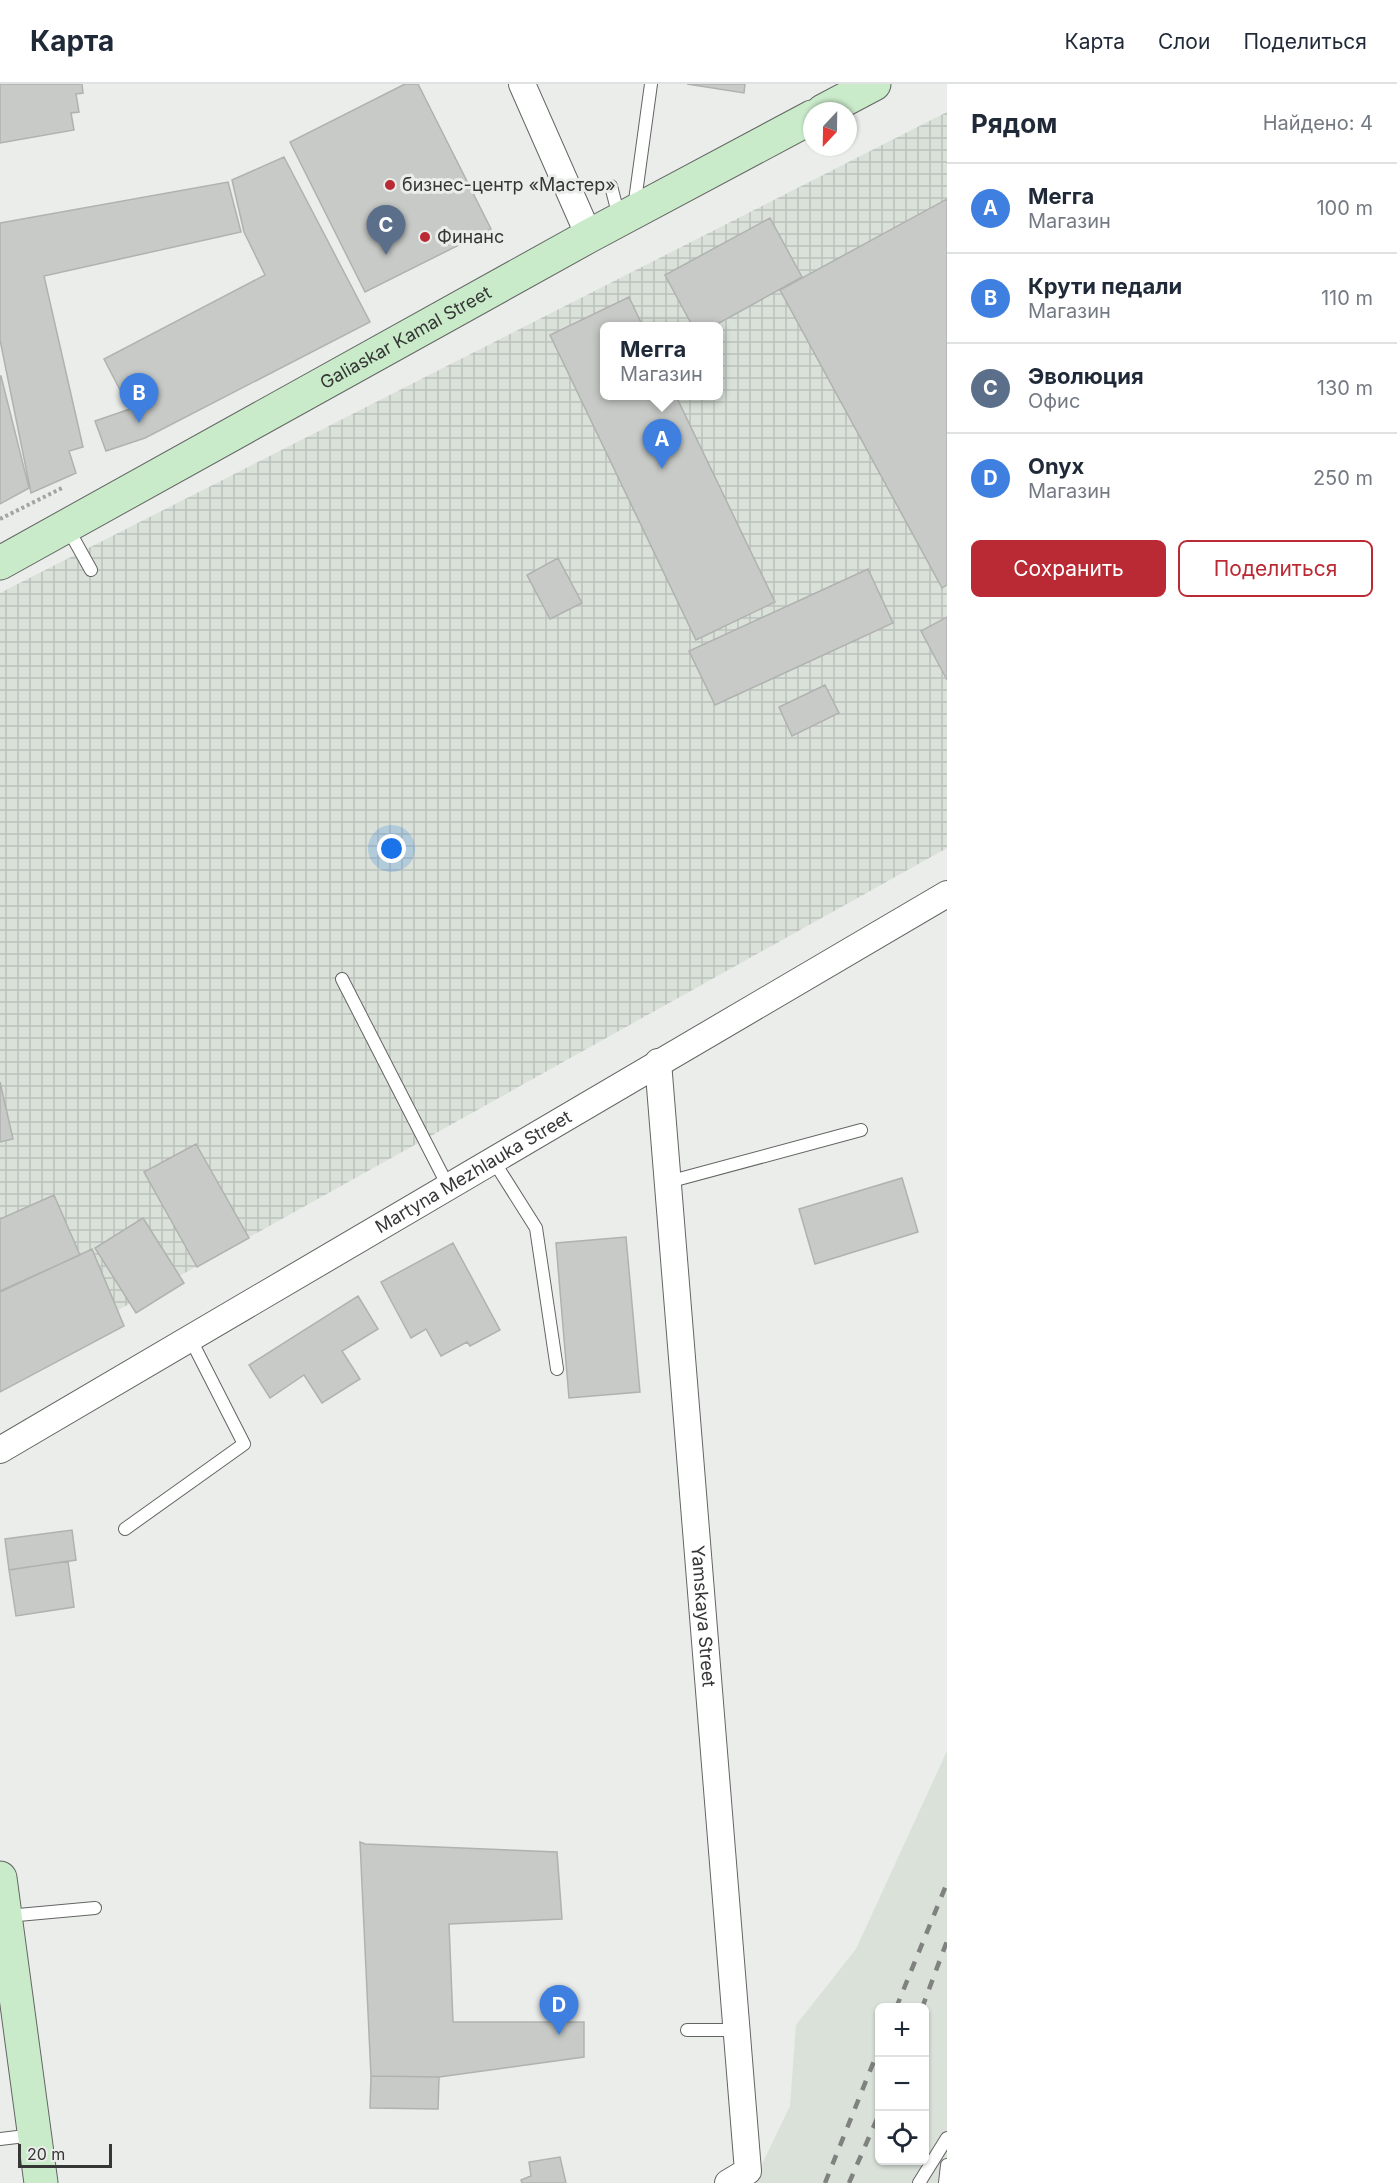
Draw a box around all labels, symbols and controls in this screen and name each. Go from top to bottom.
text: Карта [30,24,114,58]
text: Карта [1065,29,1125,54]
text: Слои [1158,29,1210,54]
text: Поделиться [1243,29,1367,54]
north arrow [803,102,857,156]
text: Рядом [971,108,1057,139]
text: Найдено: 4 [1263,111,1373,135]
place label: бизнес-центр «Мастер» [402,174,616,195]
marker: бизнес-центр «Мастер» [383,178,397,192]
text: Мегга [1028,183,1094,209]
text: A [983,196,998,220]
text: 100 m [1316,196,1373,220]
pin: C [366,206,406,255]
text: Магазин [1028,209,1111,233]
place label: Финанс [437,226,504,247]
marker: Финанс [418,230,432,244]
text: Крути педали [1028,273,1182,299]
street label: Galiaskar Kamal Street [316,281,495,393]
text: B [984,286,997,310]
text: 110 m [1321,286,1373,310]
text: Магазин [1028,299,1111,323]
popup [600,322,723,400]
text: Мегга [620,336,686,362]
text: Магазин [620,362,703,386]
text: Эволюция [1028,363,1144,389]
pin: B [120,374,158,423]
text: C [983,376,998,400]
text: 130 m [1317,376,1373,400]
text: Офис [1028,389,1080,413]
pin: A [642,420,682,469]
text: Onyx [1028,453,1084,479]
text: D [983,466,998,490]
text: 250 m [1313,466,1373,490]
text: Магазин [1028,479,1111,503]
button: Сохранить [971,540,1166,597]
button: Поделиться [1178,540,1373,597]
your location [377,834,406,863]
street label: Martyna Mezhlauka Street [371,1106,575,1237]
street label: Yamskaya Street [687,1544,720,1688]
pin: D [540,1986,578,2035]
map controls [875,2003,929,2165]
button: + [875,2003,929,2057]
button: − [875,2057,929,2111]
button: locate [875,2111,929,2165]
scale bar [18,2141,112,2168]
text: 20 m [27,2144,65,2164]

